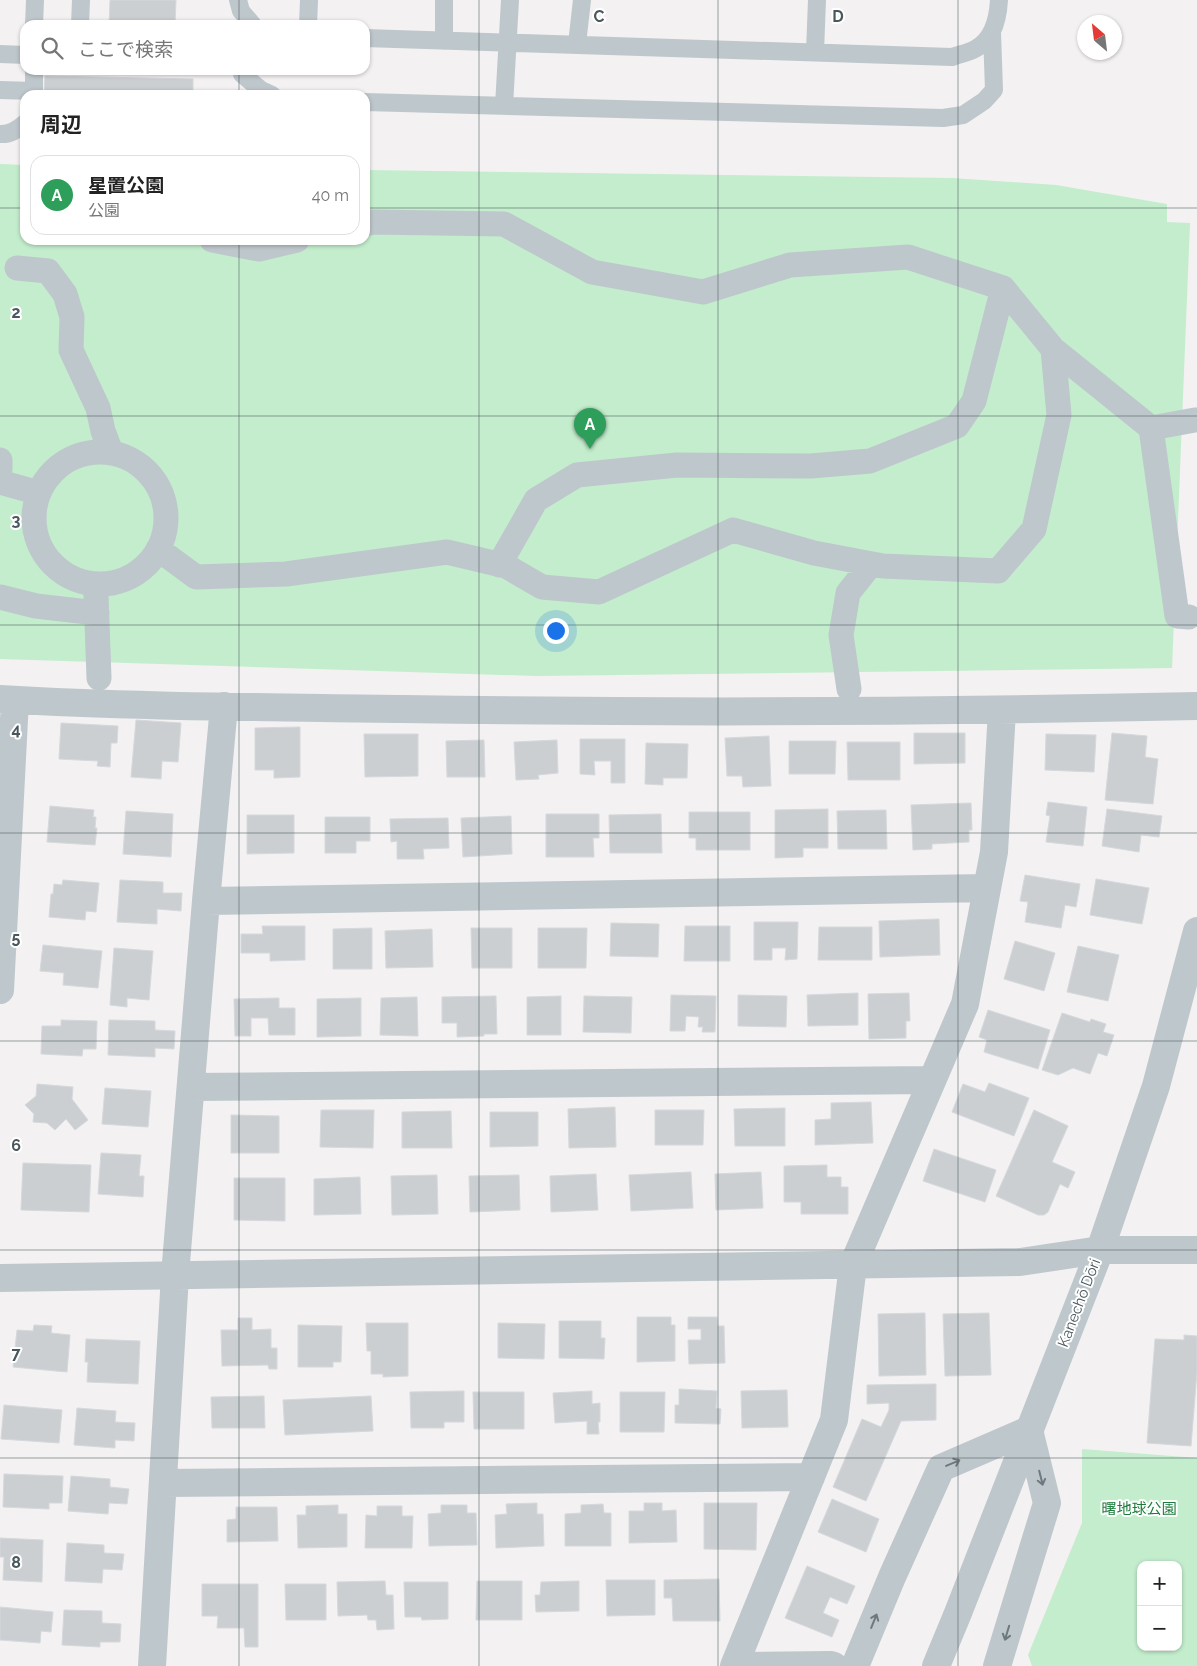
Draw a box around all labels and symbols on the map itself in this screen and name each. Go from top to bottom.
text: C [594,7,605,26]
text: D [832,7,844,26]
north arrow [1077,15,1122,60]
text: 2 [11,303,21,322]
pin: A [574,408,606,449]
text: 3 [12,511,21,530]
your location [543,618,569,644]
text: 4 [11,720,21,739]
text: 5 [12,928,21,947]
text: 6 [11,1136,21,1155]
street label: Kanechō Dōri [1054,1256,1104,1350]
text: 7 [12,1344,21,1363]
one-way arrow [945,1458,960,1467]
one-way arrow [1037,1469,1046,1485]
park label: 曙地球公園 [1101,1500,1177,1518]
text: 8 [11,1553,21,1572]
one-way arrow [869,1614,879,1629]
one-way arrow [1002,1625,1011,1641]

